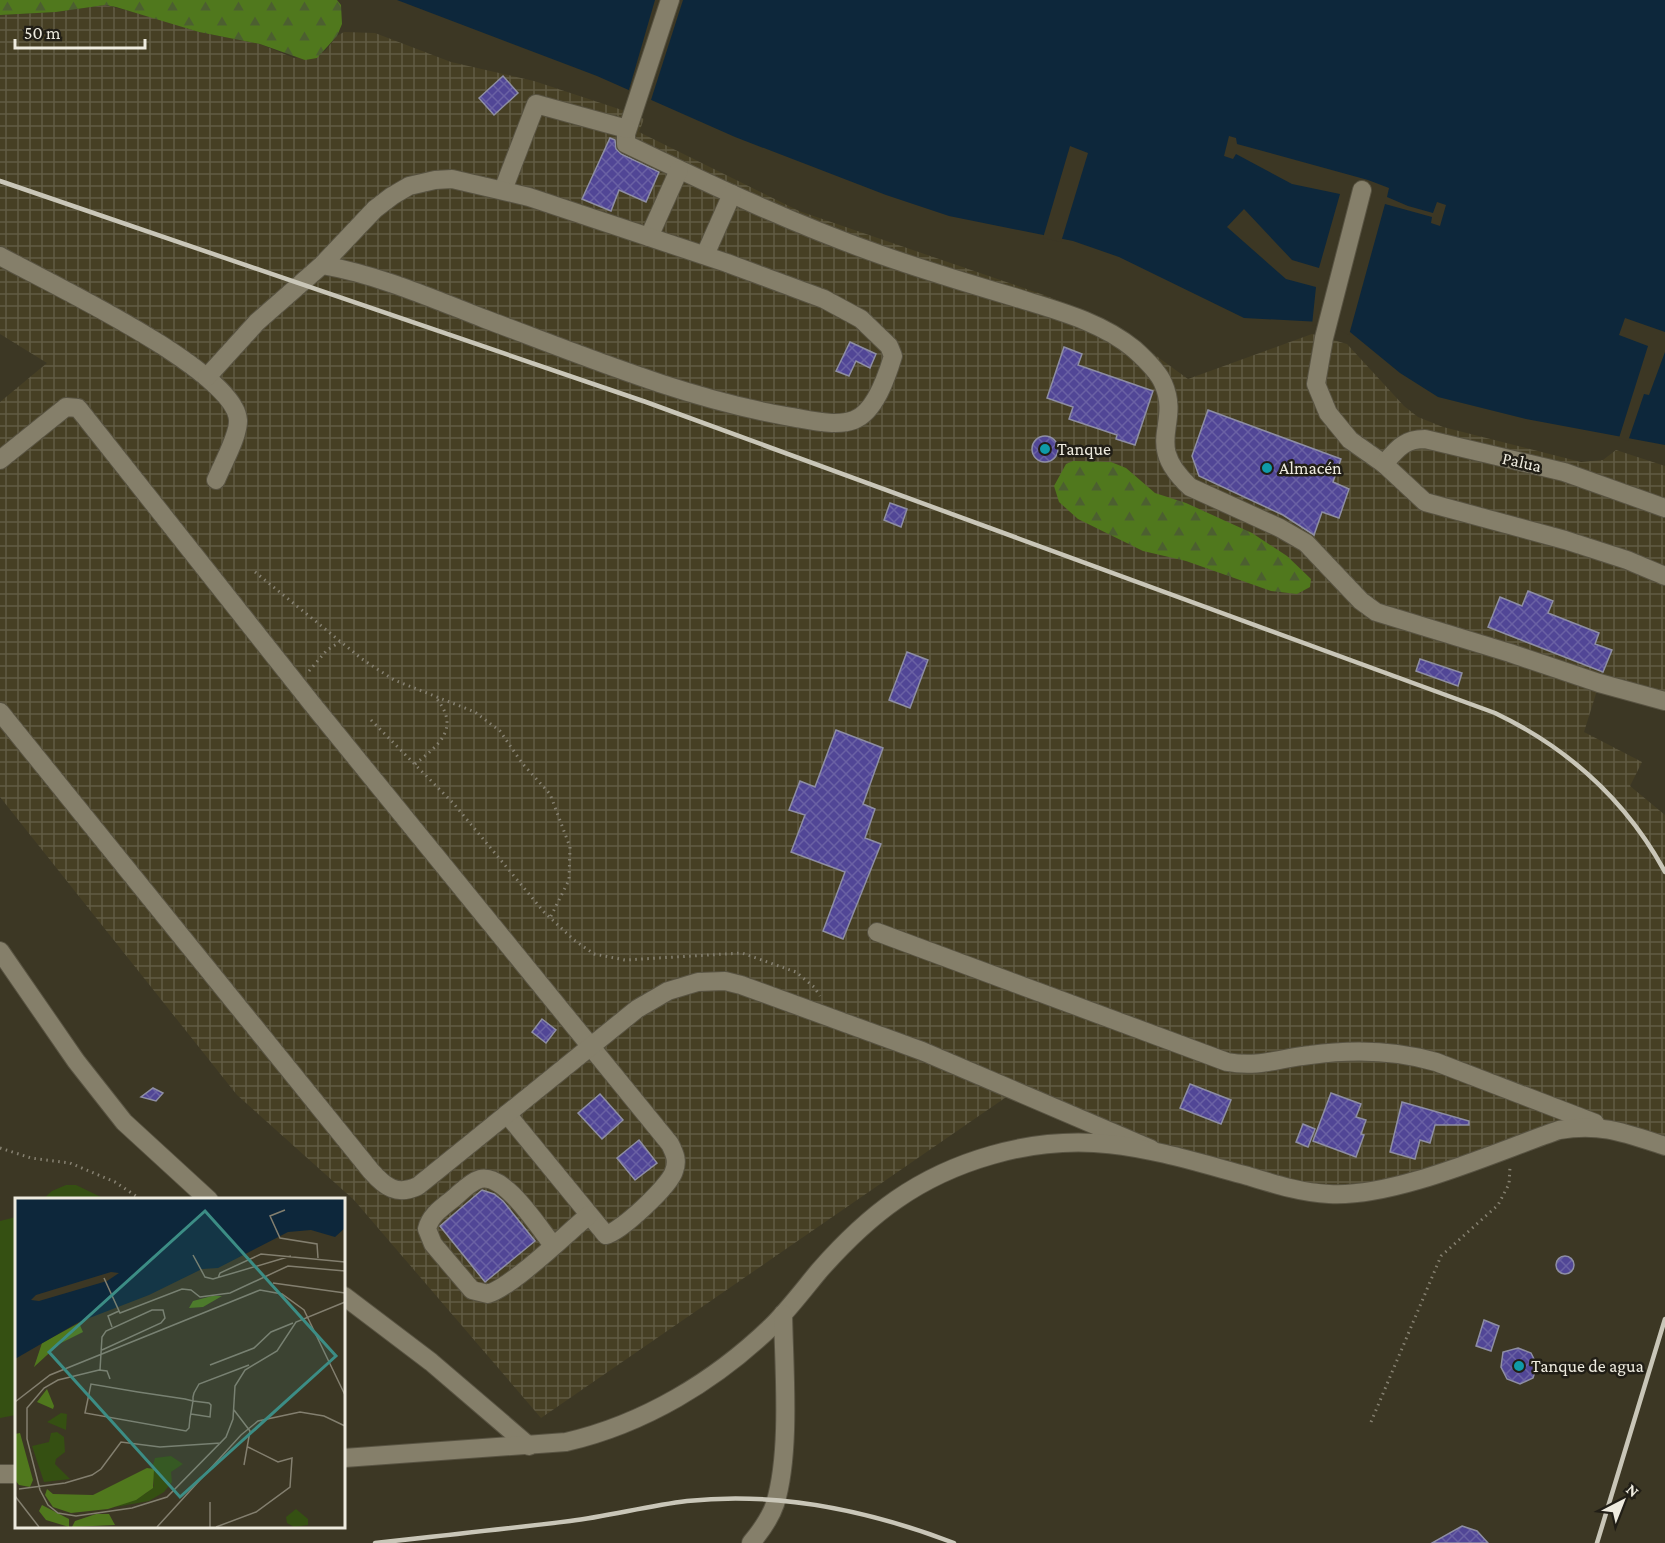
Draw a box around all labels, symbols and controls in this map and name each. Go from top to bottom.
scale bar [15,12,146,50]
text: 50 m [24,23,61,43]
place label: Tanque [1057,439,1111,459]
marker: Tanque [1038,442,1052,456]
street label: Palua [1500,448,1544,476]
place label: Almacén [1279,458,1342,478]
marker: Almacén [1260,461,1274,475]
inset map [15,1198,345,1528]
place label: Tanque de agua [1531,1356,1644,1376]
marker: Tanque de agua [1512,1359,1526,1373]
north arrow [1593,1471,1653,1531]
text: N [1623,1480,1643,1500]

